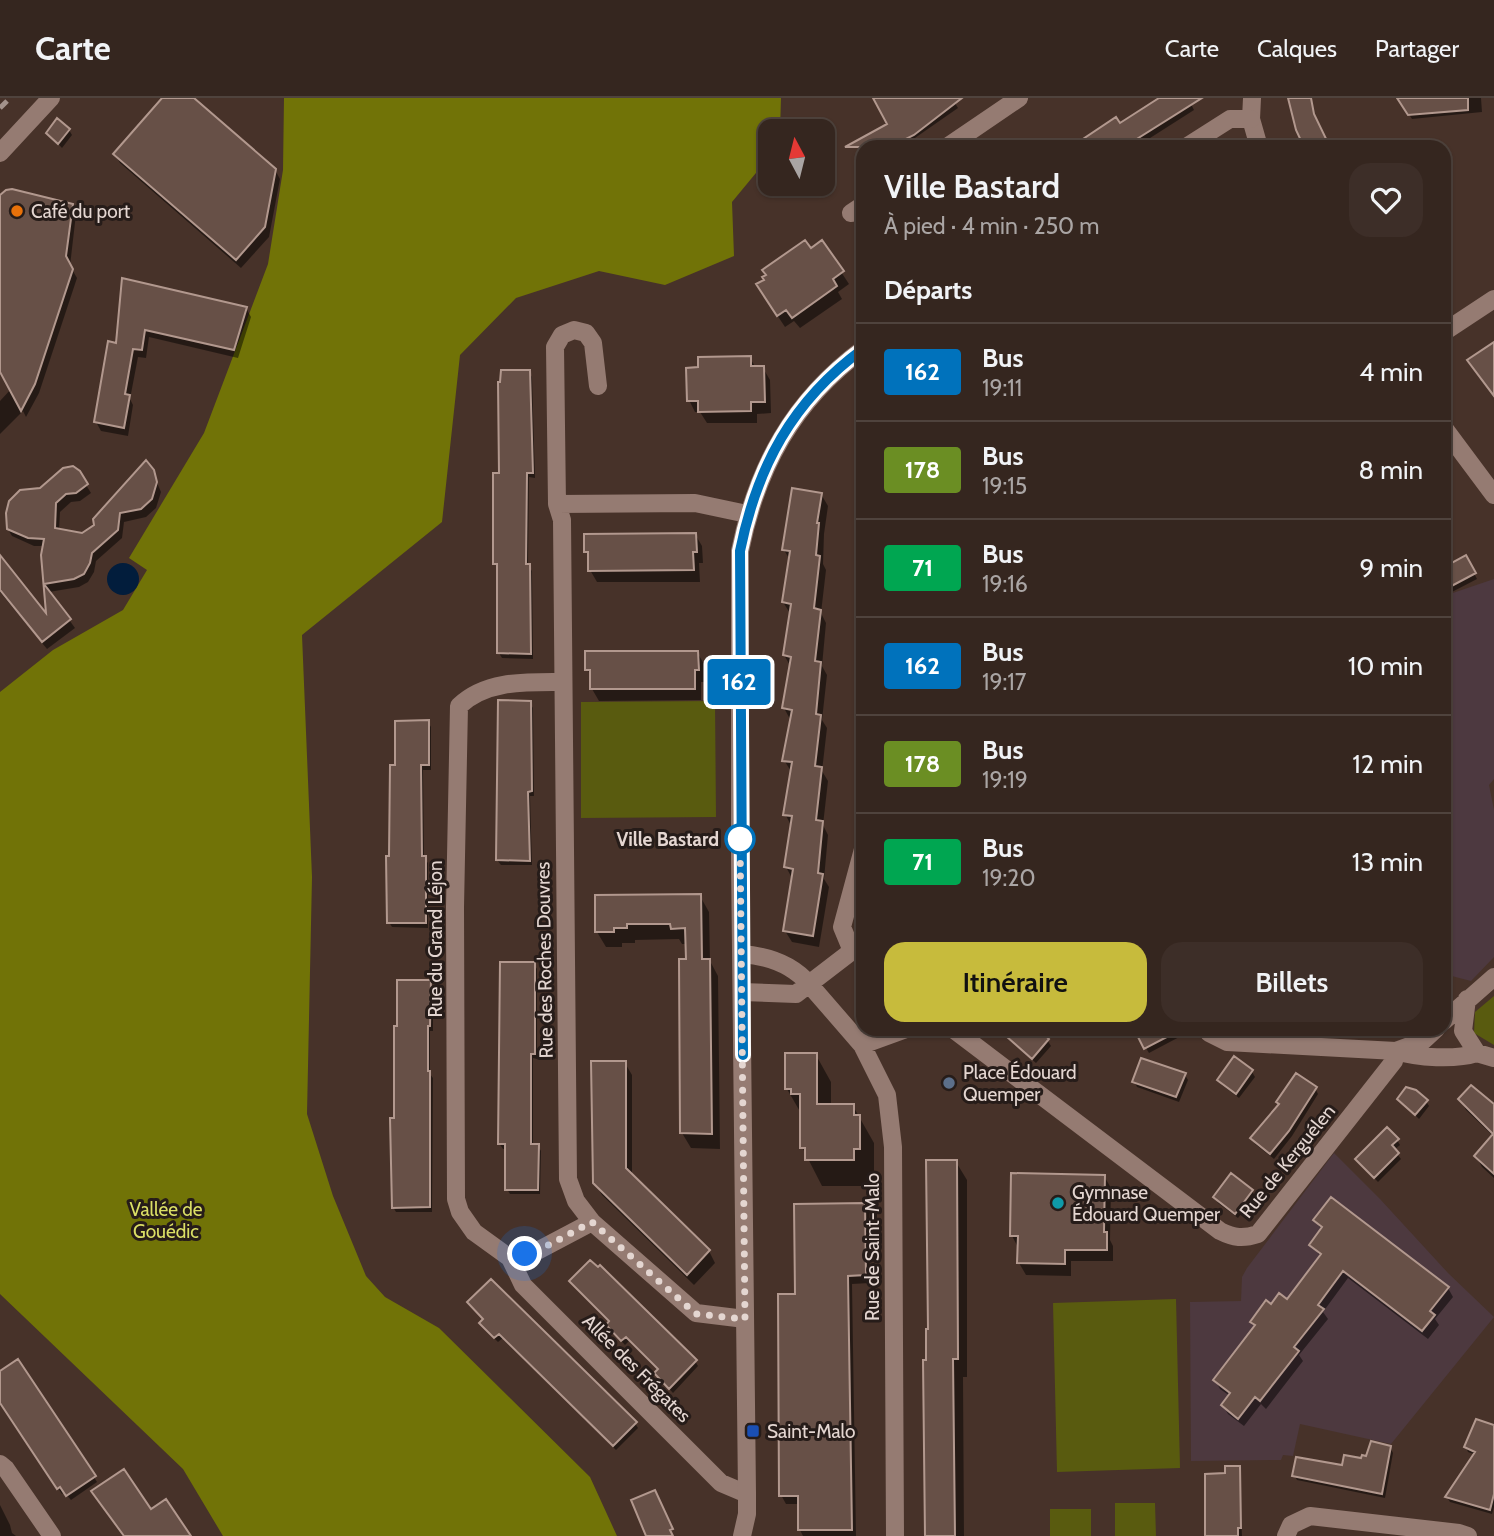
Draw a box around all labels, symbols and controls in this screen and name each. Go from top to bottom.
text: Carte [35,28,111,68]
text: Carte [1165,34,1219,63]
text: Calques [1257,34,1337,63]
text: Partager [1375,34,1459,63]
north arrow [758,119,835,196]
map controls [758,119,835,196]
button: heart [1349,163,1423,237]
text: Ville Bastard [884,166,1060,206]
place label: Café du port [31,200,131,223]
marker: Café du port [9,203,25,219]
text: À pied · 4 min · 250 m [884,212,1100,240]
text: Départs [884,274,972,306]
text: Bus [982,342,1023,374]
text: 4 min [1359,356,1423,388]
text: 162 [905,357,940,386]
text: 19:11 [982,374,1022,402]
text: Bus [982,440,1023,472]
text: 8 min [1359,454,1423,486]
text: 178 [905,455,940,484]
text: 19:15 [982,472,1027,500]
text: Bus [982,538,1023,570]
text: 9 min [1360,552,1423,584]
text: 71 [912,553,933,582]
text: 19:16 [982,570,1028,598]
text: Bus [982,636,1023,668]
text: 10 min [1348,650,1423,682]
text: 162 [905,651,940,680]
line badge: 162 [699,659,779,705]
text: 162 [721,667,757,696]
text: 19:17 [982,668,1026,696]
text: Bus [982,734,1023,766]
text: 12 min [1352,748,1423,780]
text: 178 [905,749,940,778]
text: 19:19 [982,766,1028,794]
marker: Ville Bastard [725,824,755,854]
place label: Ville Bastard [616,828,719,851]
text: Bus [982,832,1023,864]
text: 13 min [1352,846,1423,878]
text: 71 [912,847,933,876]
street label: Rue du Grand Léjon [424,860,447,1018]
street label: Rue des Roches Douvres [531,861,558,1059]
text: 19:20 [982,864,1035,892]
button: Itinéraire [884,942,1147,1022]
button: Billets [1161,942,1423,1022]
place label: Place Édouard Quemper [963,1060,1076,1106]
marker: Place Édouard Quemper [941,1075,957,1091]
street label: Rue de Kerguélen [1235,1100,1340,1223]
street label: Rue de Saint-Malo [861,1173,884,1321]
place label: Gymnase Édouard Quemper [1072,1181,1220,1226]
marker: Gymnase Édouard Quemper [1050,1195,1066,1211]
park label: Vallée de Gouédic [130,1198,203,1243]
your location [507,1236,542,1271]
street label: Allée des Frégates [578,1309,696,1427]
place label: Saint-Malo [767,1420,855,1443]
marker: Saint-Malo [745,1423,761,1439]

